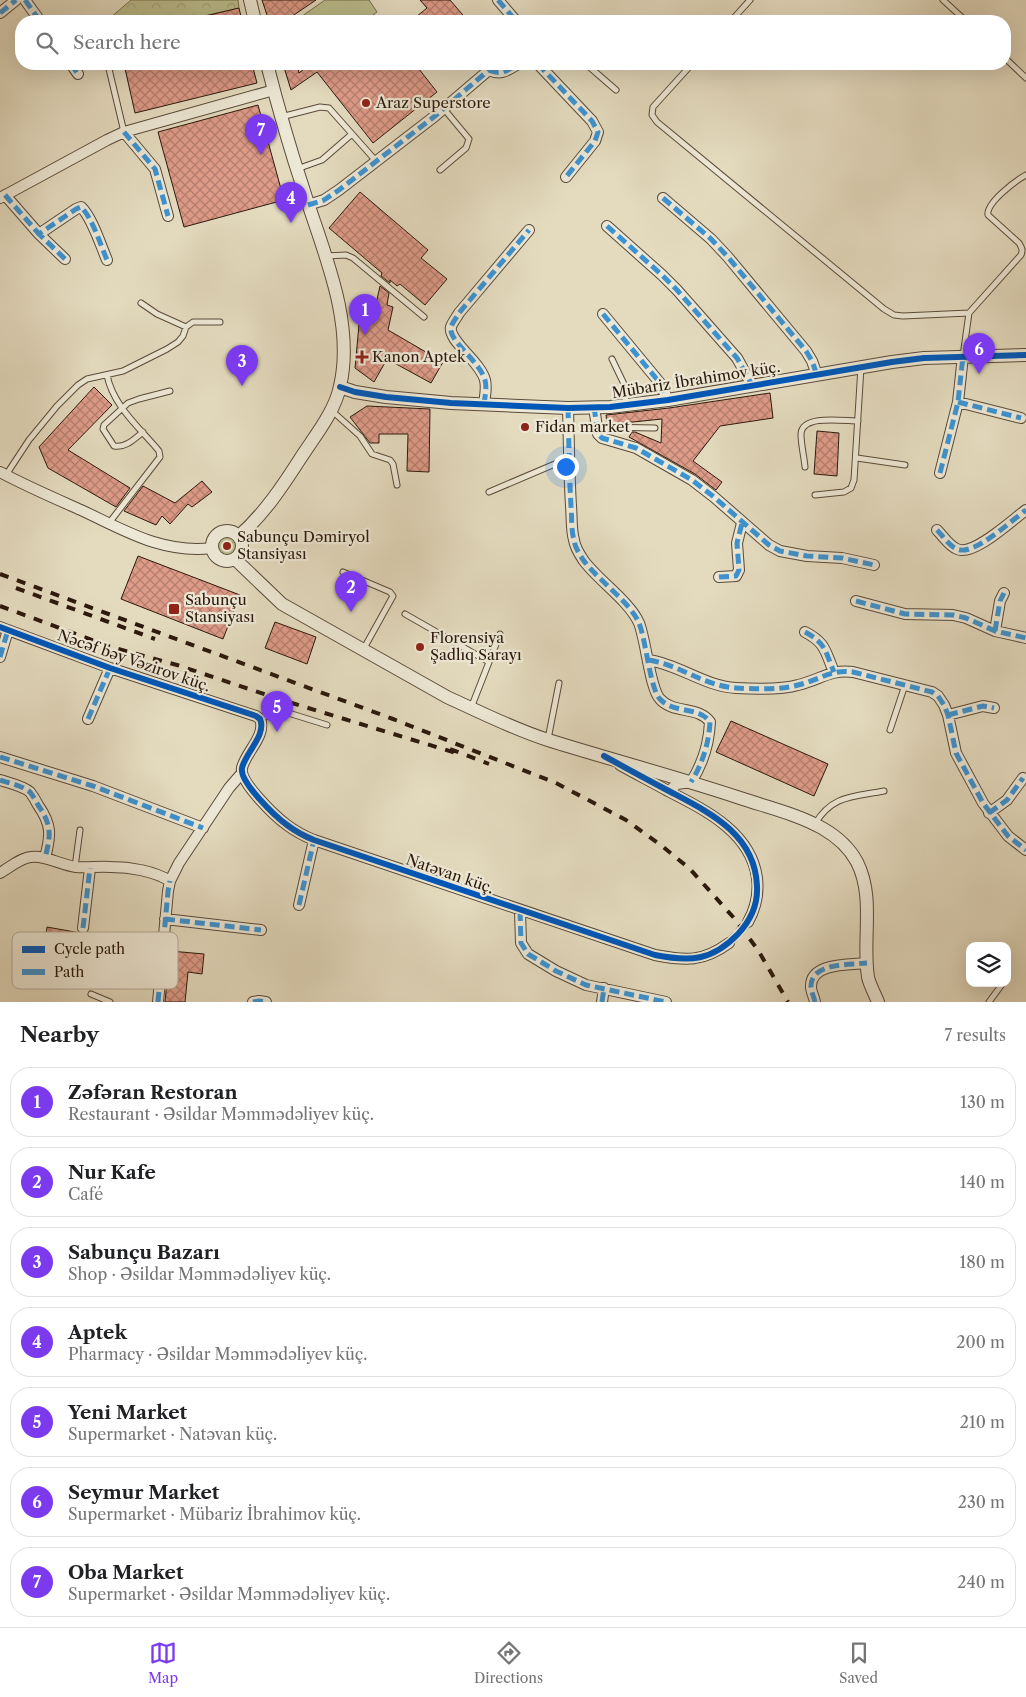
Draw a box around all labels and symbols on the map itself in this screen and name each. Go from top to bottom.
place label: Araz Superstore [375,93,491,112]
marker: Araz Superstore [360,97,372,109]
pin: 7 [245,114,277,155]
pin: 4 [275,182,307,223]
pin: 1 [349,294,381,335]
pin: 6 [963,333,995,374]
pin: 3 [226,345,258,386]
place label: Kanon Aptek [372,347,467,366]
marker: Kanon Aptek [356,351,368,363]
street label: Mübariz İbrahimov küç. [610,357,782,402]
place label: Fidan market [535,417,630,436]
marker: Fidan market [519,421,531,433]
your location [553,454,579,480]
place label: Sabunçu Dəmiryol Stansiyası [237,527,370,563]
marker: Sabunçu Dəmiryol Stansiyası [221,540,233,552]
pin: 2 [335,571,367,612]
place label: Sabunçu Stansiyası [185,590,255,626]
marker: Sabunçu Stansiyası [167,602,181,616]
street label: Nəcəf bəy Vəzirov küç. [55,625,213,696]
place label: Florensiya Şadlıq Sarayı [430,628,522,664]
marker: Florensiya Şadlıq Sarayı [414,641,426,653]
pin: 5 [261,691,293,732]
street label: Natəvan küç. [404,850,497,897]
legend [12,932,178,989]
text: Cycle path [54,940,125,958]
text: Path [54,963,84,981]

